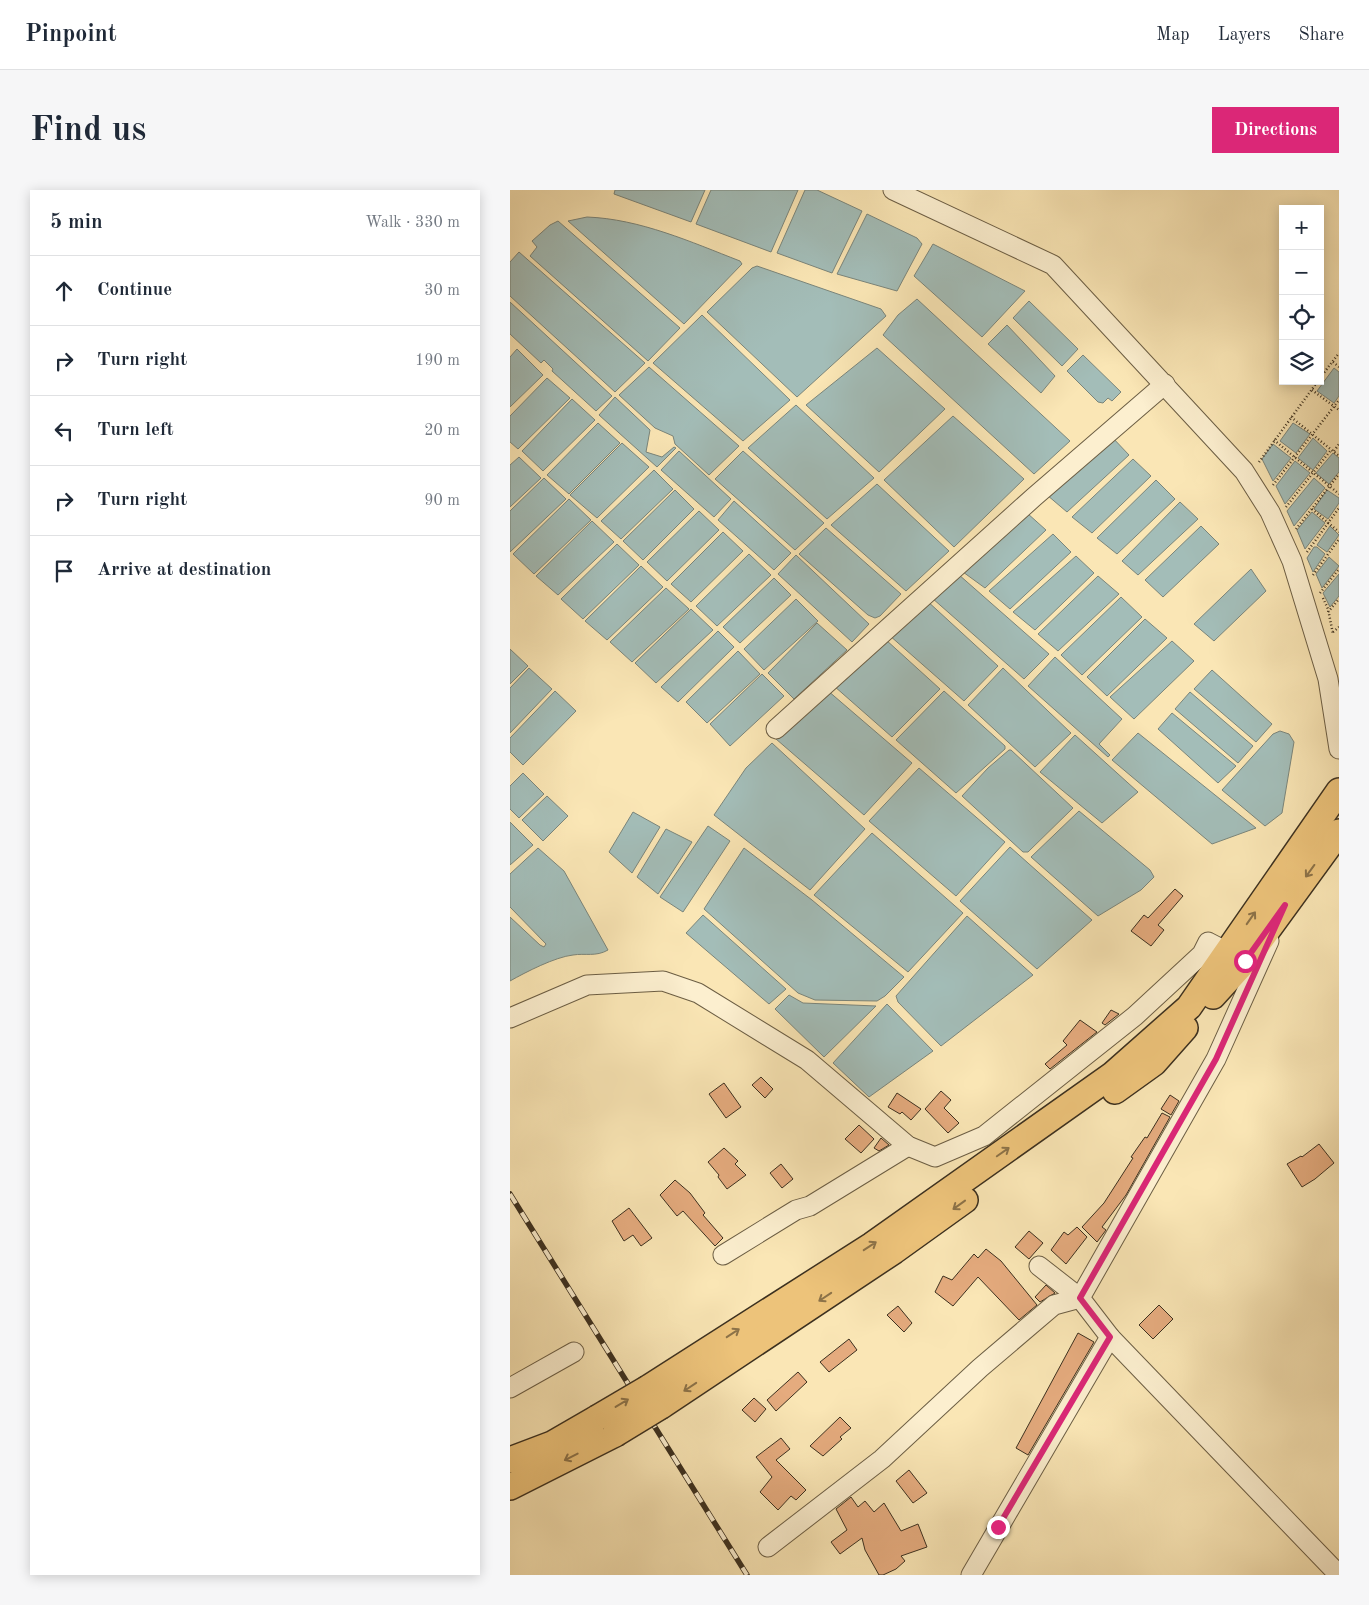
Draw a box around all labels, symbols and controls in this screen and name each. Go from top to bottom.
text: Pinpoint [25,23,117,47]
text: Map [1156,26,1190,44]
text: Layers [1218,26,1270,44]
text: Share [1298,26,1344,44]
button: Directions [1212,107,1339,153]
text: Find us [30,113,146,148]
map controls [1279,205,1324,385]
button: + [1279,205,1324,250]
text: 5 min [50,212,103,233]
text: Walk · 330 m [365,215,460,231]
button: − [1279,250,1324,295]
icon: ahead [50,277,78,305]
text: Continue [97,281,172,300]
text: 30 m [424,283,460,299]
button: locate [1279,295,1324,340]
button: layers [1279,340,1324,385]
icon: right [50,347,78,375]
text: Turn right [97,351,187,370]
text: 190 m [415,353,460,369]
icon: left [50,417,78,445]
text: Turn left [97,421,174,440]
text: 20 m [424,423,460,439]
icon: right [50,487,78,515]
text: Turn right [97,491,187,510]
text: 90 m [424,493,460,509]
icon: arrive [50,557,78,585]
text: Arrive at destination [97,561,271,580]
one-way arrow [1305,864,1315,878]
one-way arrow [1246,912,1256,926]
route start [1234,950,1257,973]
one-way arrow [996,1147,1010,1157]
one-way arrow [952,1200,966,1210]
one-way arrow [863,1241,877,1251]
one-way arrow [818,1292,832,1302]
one-way arrow [726,1328,740,1338]
one-way arrow [683,1382,697,1392]
one-way arrow [615,1398,630,1408]
one-way arrow [564,1452,579,1462]
route end [987,1516,1010,1539]

